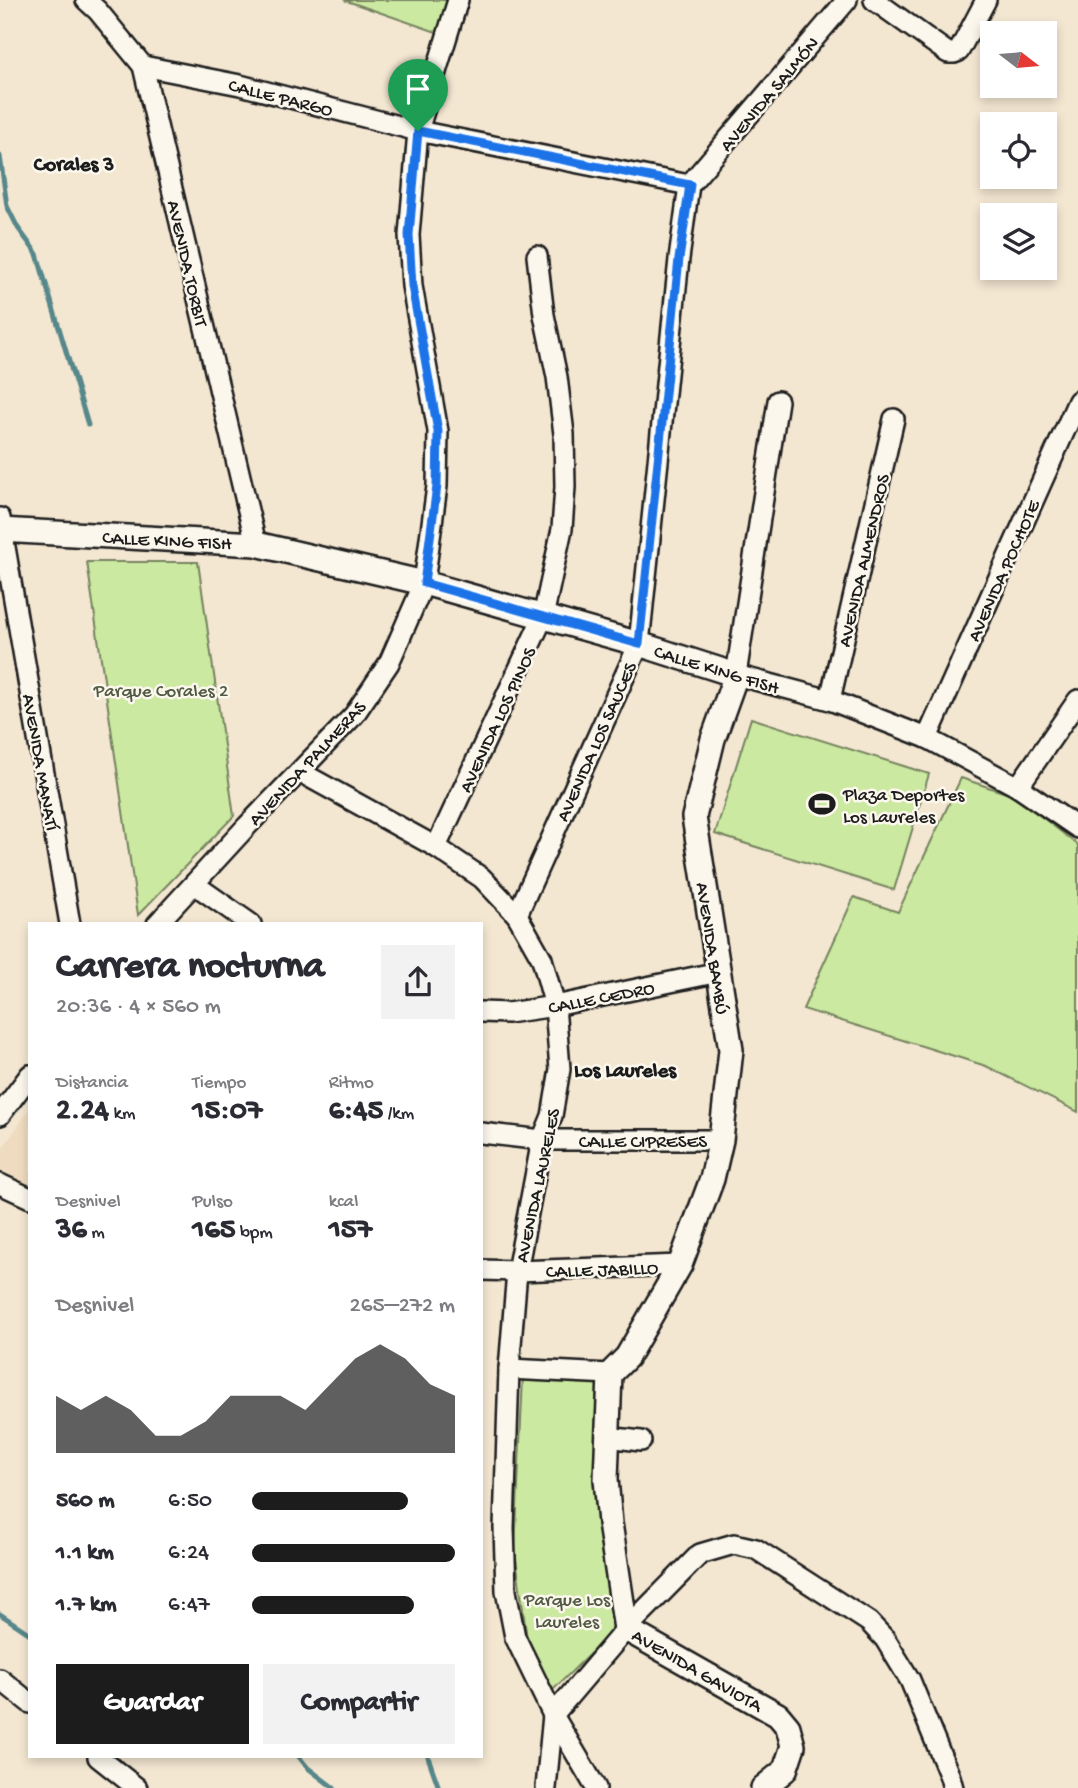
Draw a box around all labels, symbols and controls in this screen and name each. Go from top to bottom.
north arrow [980,21,1057,98]
map controls [980,21,1057,280]
street label: AVENIDA SALMÓN [716,33,825,157]
pin [388,59,448,131]
icon: arrive [399,70,437,108]
street label: CALLE PARGO [226,75,335,124]
button: locate [980,112,1057,189]
district label: Corales 3 [33,154,114,179]
street label: AVENIDA TORBIT [160,198,211,330]
button: layers [980,203,1057,280]
street label: AVENIDA ALMENDROS [834,472,897,650]
street label: AVENIDA POCHOTE [964,496,1047,646]
street label: CALLE KING FISH [101,528,232,557]
street label: CALLE KING FISH [651,641,781,701]
street label: AVENIDA LOS PINOS [455,644,543,797]
street label: AVENIDA LOS SAUCES [553,659,644,826]
park label: Parque Corales 2 [93,681,228,704]
street label: AVENIDA MANATÍ [15,692,62,833]
street label: AVENIDA PALMERAS [245,697,372,832]
place label: Plaza Deportes Los Laureles [842,785,965,830]
sports icon: Plaza Deportes Los Laureles [807,789,837,819]
street label: AVENIDA BAMBÚ [689,881,732,1016]
button: share [381,945,455,1019]
text: Carrera nocturna [56,946,324,990]
street label: CALLE CEDRO [547,978,657,1021]
text: 20:36 · 4 × 560 m [56,994,221,1021]
district label: Los Laureles [574,1060,677,1085]
text: Distancia [56,1072,128,1095]
text: Tiempo [192,1072,246,1095]
text: Ritmo [329,1072,374,1095]
text: 2.24 [56,1095,109,1130]
text: 15:07 [192,1095,262,1130]
text: 6:45 [329,1095,383,1130]
text: km [109,1103,136,1126]
text: /km [383,1103,414,1126]
street label: AVENIDA LAURELES [512,1106,567,1265]
street label: CALLE CIPRESES [579,1132,707,1155]
text: Desnivel [56,1191,121,1214]
text: Pulso [192,1191,233,1214]
text: kcal [329,1191,358,1214]
text: 36 [56,1214,87,1249]
text: 165 [192,1214,235,1249]
text: 157 [329,1214,372,1249]
text: m [87,1222,105,1245]
text: bpm [235,1222,273,1245]
street label: CALLE JABILLO [545,1258,659,1285]
text: Desnivel [56,1293,134,1320]
text: 265–272 m [350,1293,455,1320]
text: 560 m [56,1488,115,1515]
text: 6:50 [168,1488,212,1515]
text: 1.1 km [56,1540,114,1567]
text: 6:24 [168,1540,209,1567]
park label: Parque Los Laureles [523,1590,611,1635]
text: 1.7 km [56,1592,117,1619]
text: 6:47 [168,1592,210,1619]
street label: AVENIDA GAVIOTA [627,1625,767,1720]
button: Guardar [56,1664,249,1744]
button: Compartir [263,1664,455,1744]

